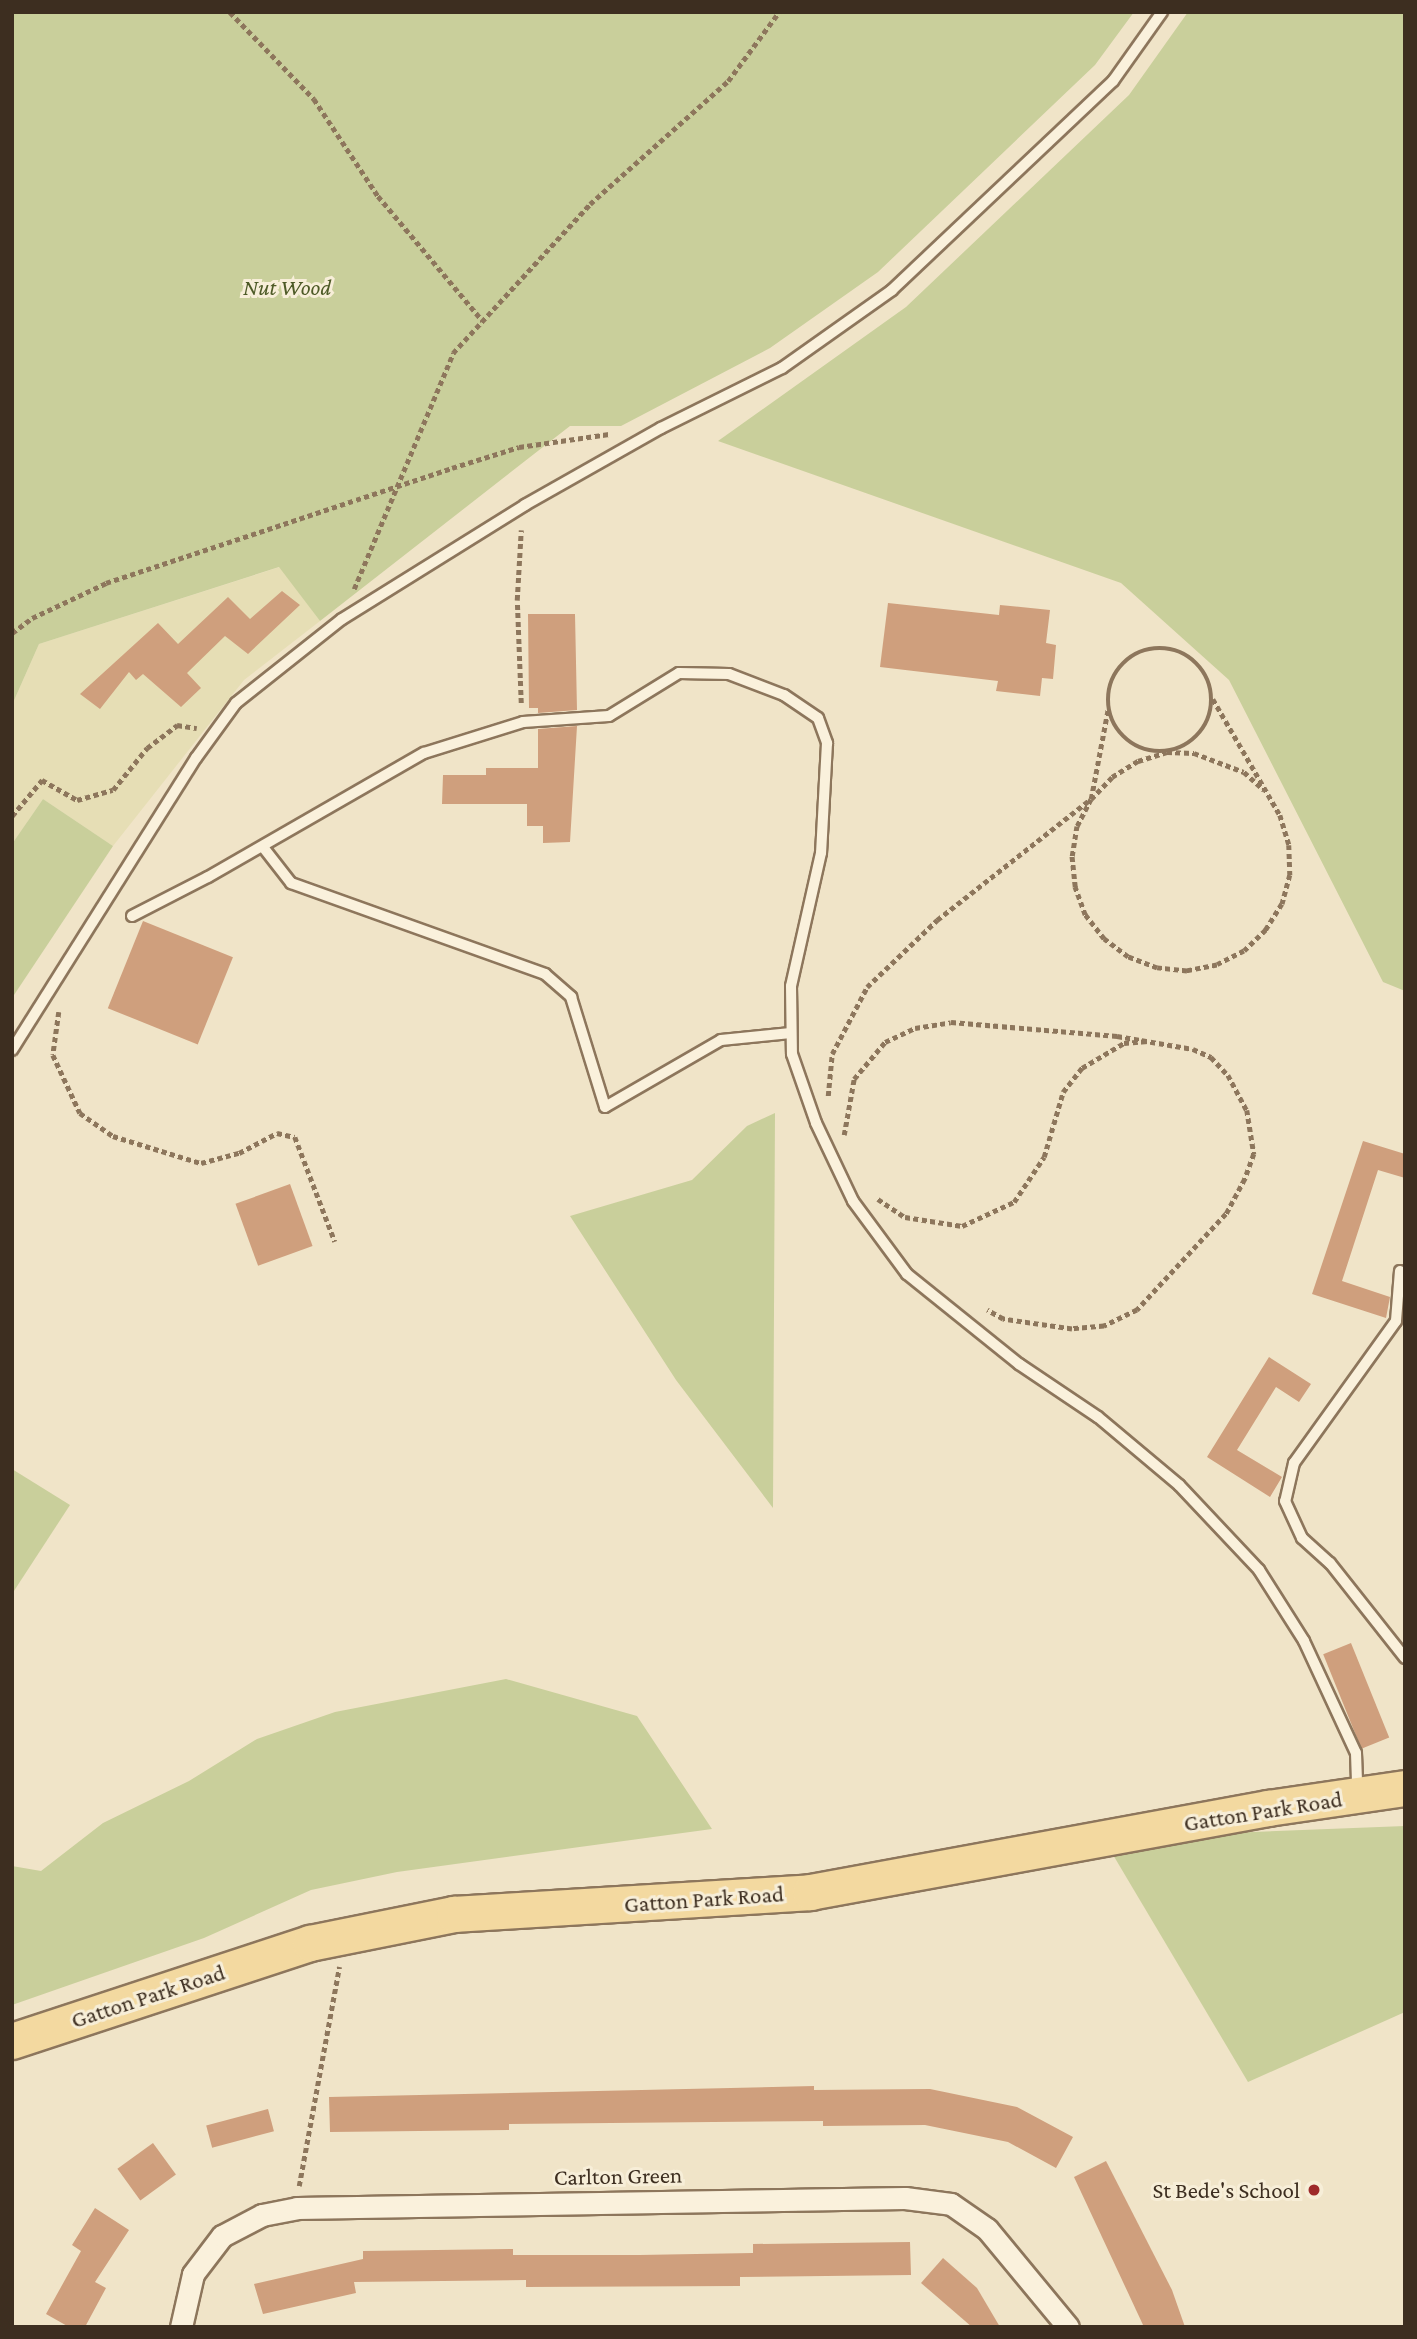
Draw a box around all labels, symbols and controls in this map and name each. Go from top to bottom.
park label: Nut Wood [243,273,331,301]
street label: Gatton Park Road [1182,1785,1344,1837]
street label: Gatton Park Road [623,1880,785,1918]
street label: Gatton Park Road [68,1958,228,2034]
street label: Carlton Green [554,2161,682,2191]
place label: St Bede's School [1152,2176,1300,2204]
marker: St Bede's School [1306,2182,1322,2198]

